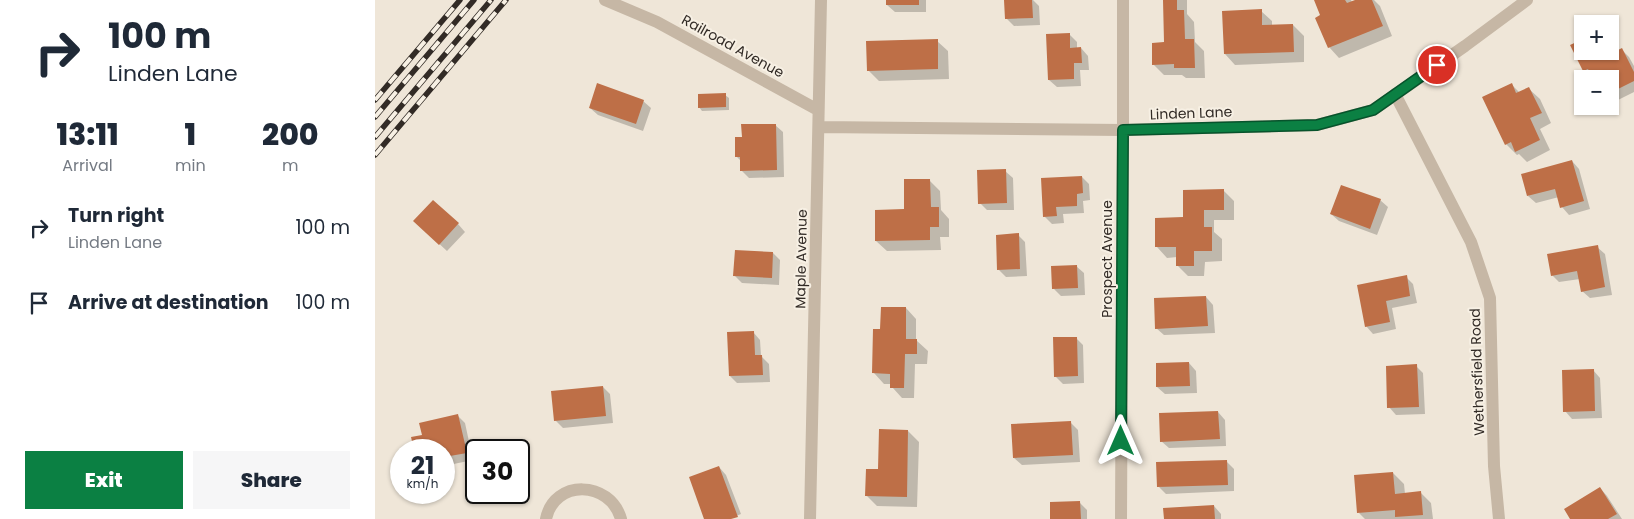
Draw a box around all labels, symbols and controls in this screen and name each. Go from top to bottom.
street label: Railroad Avenue [678,10,788,83]
text: 100 m [108,11,211,60]
map controls [1574,15,1619,115]
button: + [1574,15,1619,60]
icon: right [25,20,90,85]
pin [1416,44,1458,86]
icon: arrive [1423,51,1451,79]
text: Linden Lane [108,58,238,89]
button: − [1574,70,1619,115]
street label: Linden Lane [1149,102,1233,124]
text: 13:11 [56,113,119,156]
text: 1 [185,113,196,156]
text: 200 [262,113,319,156]
text: Arrival [62,154,113,177]
text: min [175,154,206,177]
text: m [282,154,299,177]
street label: Prospect Avenue [1097,200,1117,318]
text: Turn right [68,202,164,229]
street label: Maple Avenue [790,209,812,309]
icon: right [25,214,53,242]
text: 100 m [295,214,350,241]
text: Linden Lane [68,231,162,254]
icon: arrive [25,289,53,317]
text: Arrive at destination [68,289,269,316]
text: 100 m [295,289,350,316]
street label: Wethersfield Road [1465,308,1489,436]
position arrow [1094,414,1146,466]
speed limit sign: 30 [465,439,530,504]
text: 21 [411,448,434,483]
button: Exit [25,451,183,509]
button: Share [193,451,350,509]
text: km/h [407,475,438,492]

